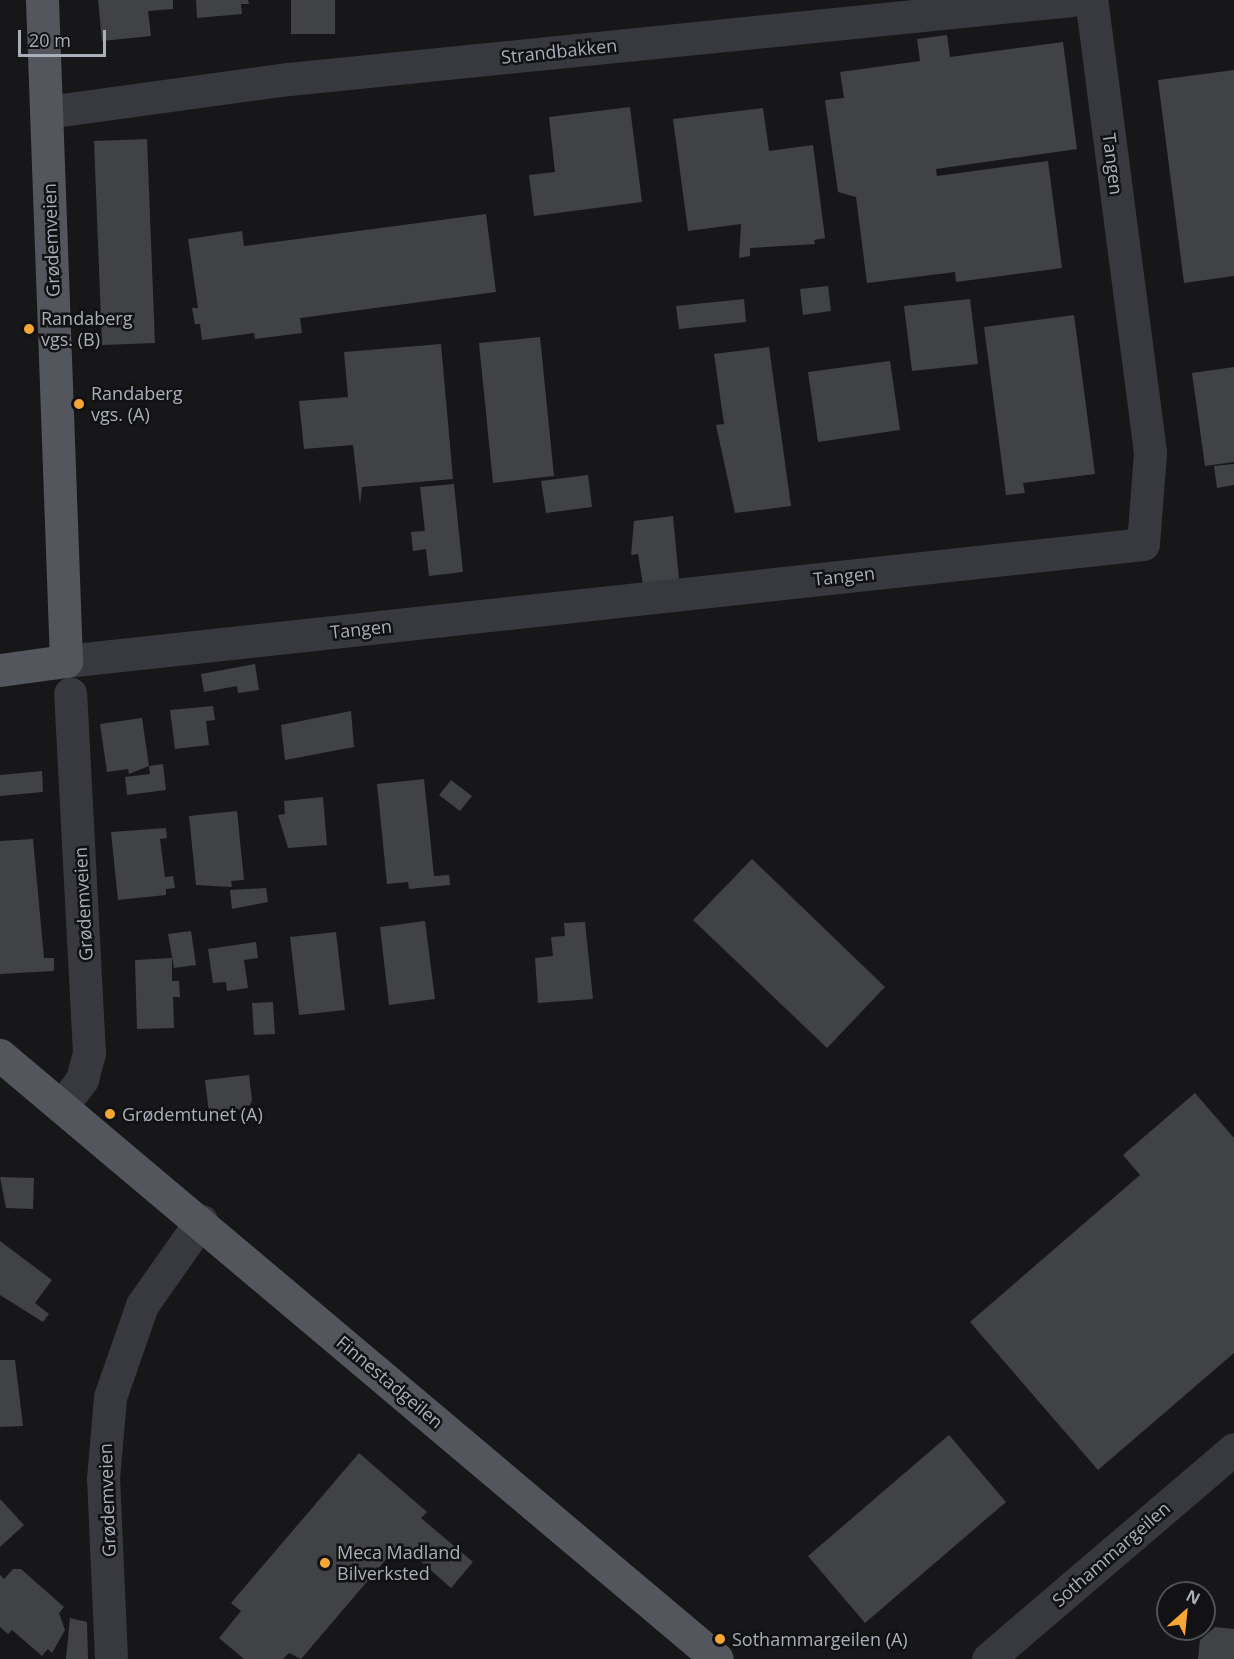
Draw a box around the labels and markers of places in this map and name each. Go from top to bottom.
place label: Randaberg vgs. (B) [41,308,132,350]
marker: Randaberg vgs. (B) [22,322,36,336]
place label: Randaberg vgs. (A) [91,383,182,426]
marker: Randaberg vgs. (A) [72,397,86,411]
place label: Grødemtunet (A) [122,1103,263,1125]
marker: Grødemtunet (A) [103,1107,117,1121]
place label: Meca Madland Bilverksted [337,1542,460,1584]
marker: Meca Madland Bilverksted [318,1556,332,1570]
place label: Sothammargeilen (A) [732,1628,908,1650]
marker: Sothammargeilen (A) [713,1632,727,1646]

